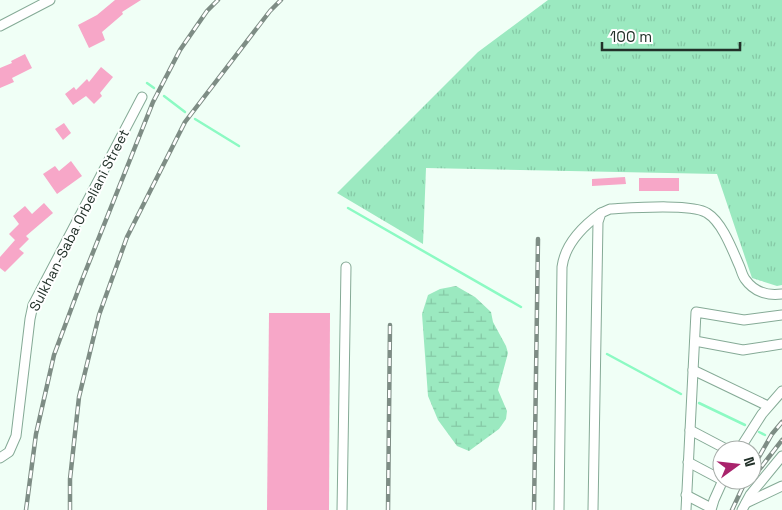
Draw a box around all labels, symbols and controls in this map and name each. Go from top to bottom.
scale bar [602,20,740,52]
text: 100 m [610,27,652,46]
street label: Sulkhan-Saba Orbeliani Street [25,126,133,314]
north arrow [712,440,762,490]
text: N [740,455,759,469]

